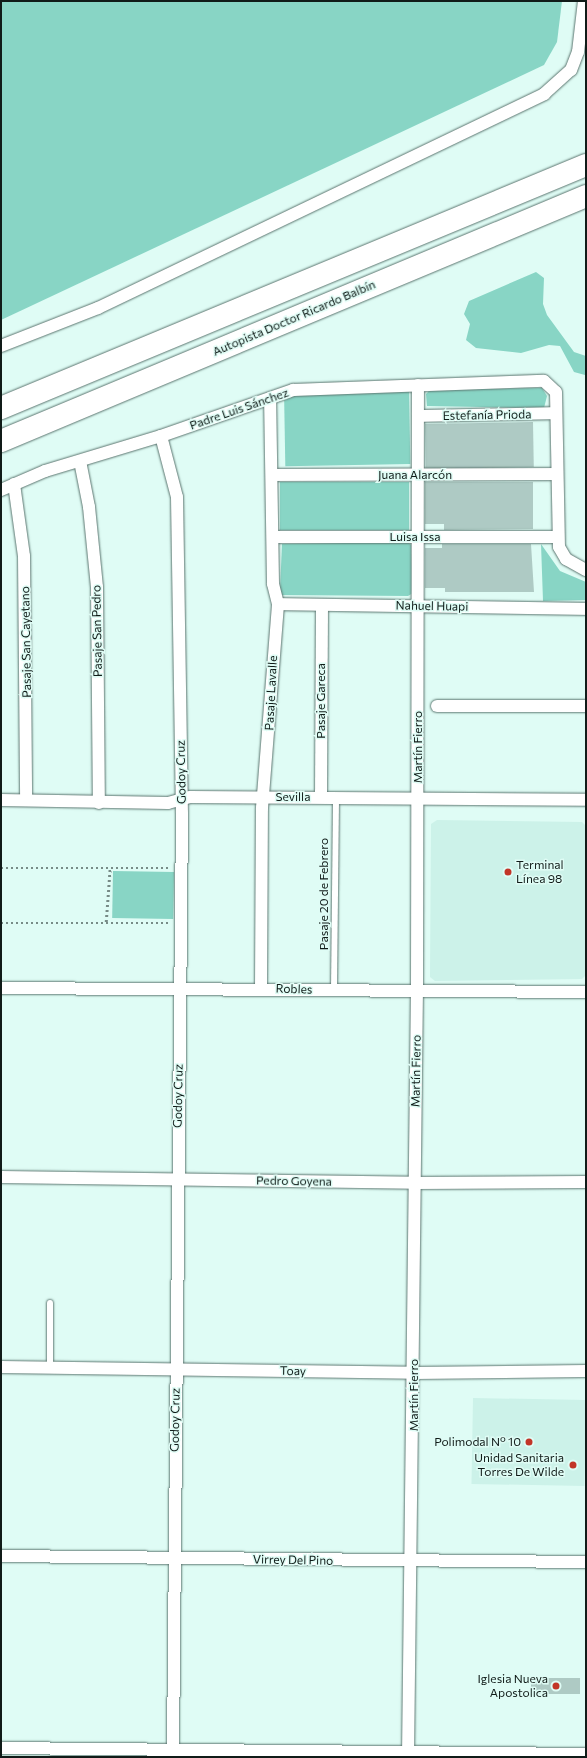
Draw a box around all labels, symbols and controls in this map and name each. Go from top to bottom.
street label: Autopista Doctor Ricardo Balbín [210,277,378,359]
street label: Padre Luis Sánchez [188,385,290,433]
street label: Estefanía Prioda [442,407,532,423]
street label: Juana Alarcón [378,468,452,482]
street label: Luisa Issa [389,530,441,544]
street label: Pasaje San Pedro [89,585,105,677]
street label: Pasaje San Cayetano [18,586,34,698]
street label: Nahuel Huapi [396,598,468,614]
street label: Pasaje Lavalle [262,655,280,731]
street label: Pasaje Gareca [314,663,328,739]
street label: Martín Fierro [411,711,425,783]
street label: Godoy Cruz [173,740,189,804]
street label: Sevilla [276,790,310,804]
street label: Pasaje 20 de Febrero [317,838,331,950]
place label: Terminal Línea 98 [516,858,564,886]
marker: Terminal Línea 98 [503,867,513,877]
street label: Robles [275,981,313,997]
street label: Martín Fierro [408,1035,424,1107]
street label: Godoy Cruz [170,1064,186,1128]
street label: Pedro Goyena [256,1173,332,1189]
street label: Martín Fierro [407,1359,421,1431]
street label: Toay [280,1364,306,1378]
street label: Godoy Cruz [167,1388,183,1452]
place label: Polimodal N° 10 [434,1435,521,1449]
marker: Polimodal N° 10 [524,1437,534,1447]
place label: Unidad Sanitaria Torres De Wilde [474,1451,564,1479]
marker: Unidad Sanitaria Torres De Wilde [567,1459,579,1471]
street label: Virrey Del Pino [253,1552,333,1568]
place label: Iglesia Nueva Apostolica [477,1672,548,1700]
marker: Iglesia Nueva Apostolica [551,1681,561,1691]

